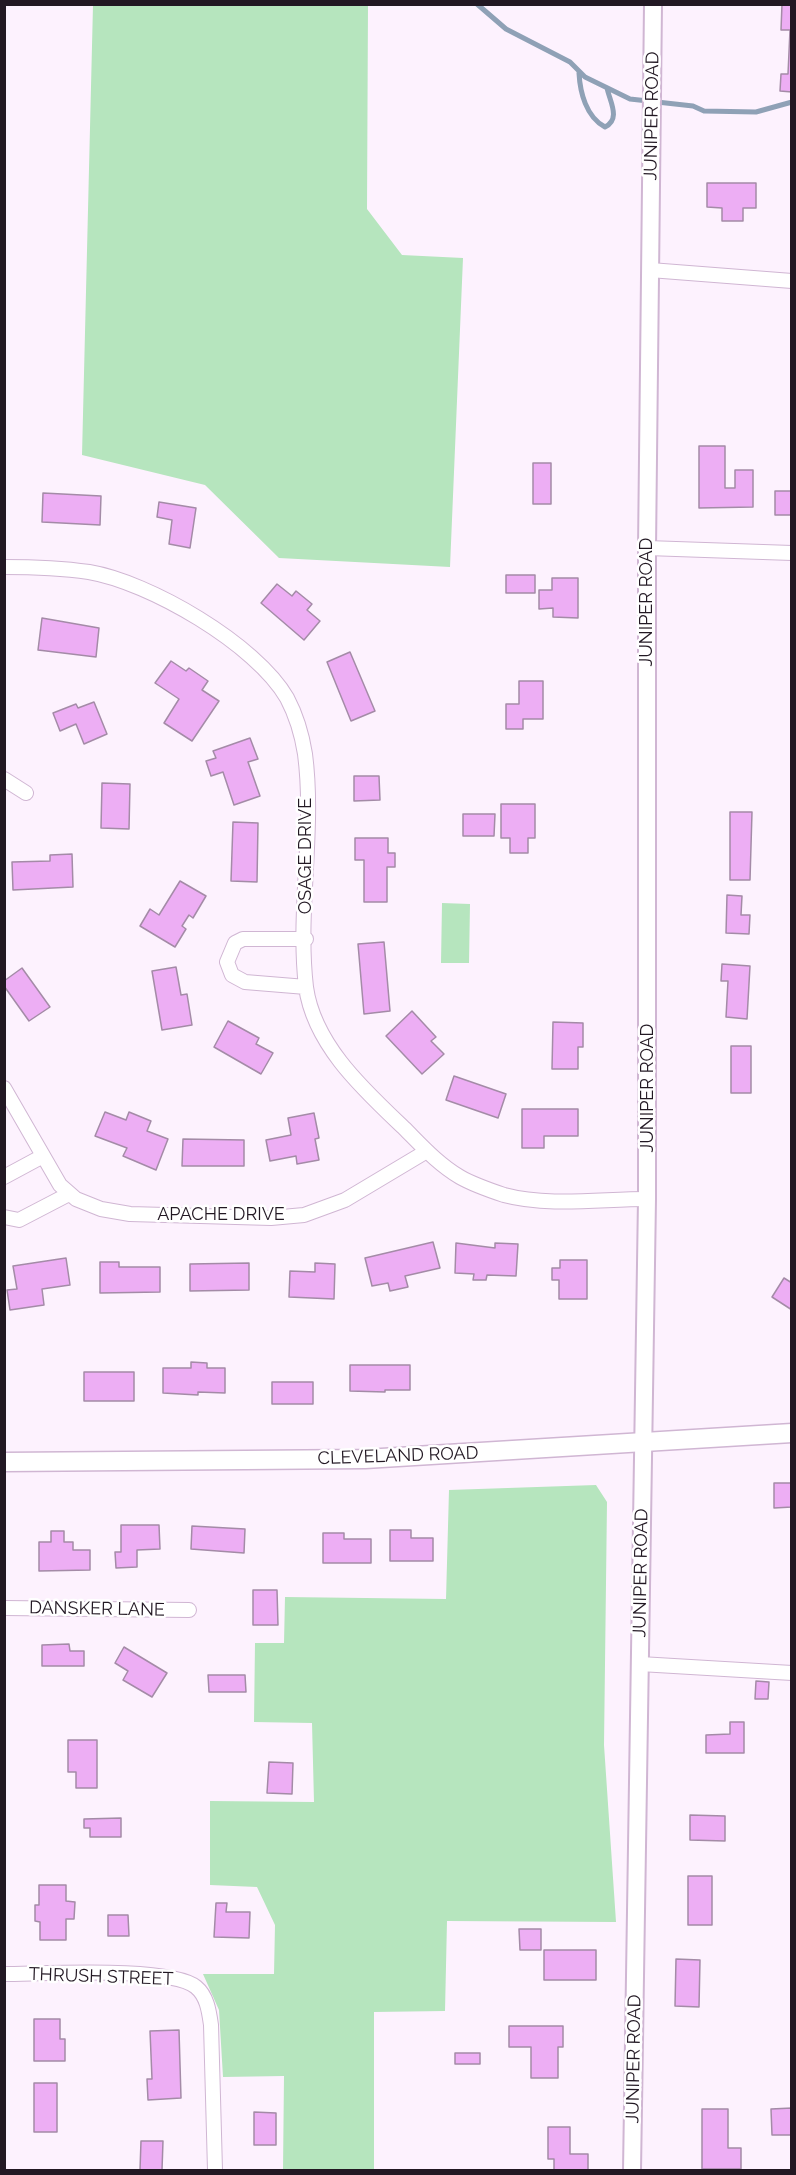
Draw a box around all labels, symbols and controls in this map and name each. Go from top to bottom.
street label: JUNIPER ROAD [640,51,664,181]
street label: JUNIPER ROAD [636,538,658,666]
street label: OSAGE DRIVE [295,798,317,914]
street label: JUNIPER ROAD [637,1024,659,1152]
street label: APACHE DRIVE [157,1204,285,1226]
street label: CLEVELAND ROAD [317,1442,479,1470]
street label: JUNIPER ROAD [629,1508,653,1638]
street label: DANSKER LANE [29,1597,165,1621]
street label: THRUSH STREET [28,1964,174,1990]
street label: JUNIPER ROAD [622,1994,646,2124]

